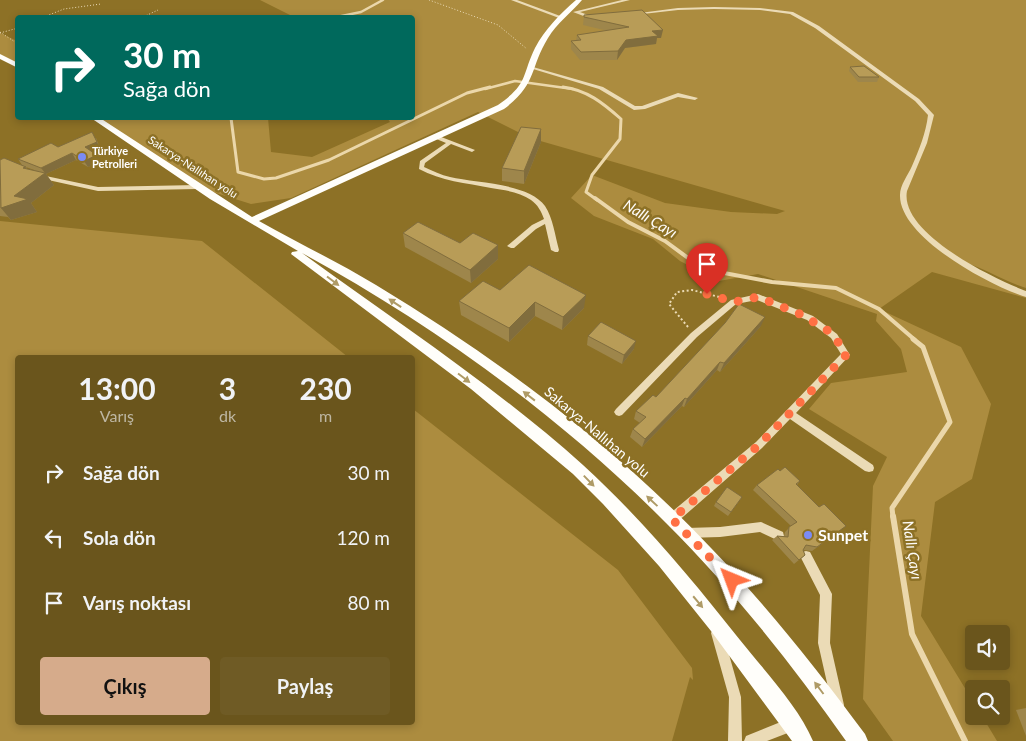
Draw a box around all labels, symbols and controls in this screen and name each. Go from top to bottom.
text: 30 m [123,33,201,75]
icon: right [40,35,105,100]
text: Sağa dön [123,75,211,102]
street label: Sakarya-Nallıhan yolu [146,133,240,200]
place label: Türkiye Petrolleri [92,144,137,170]
marker: Türkiye Petrolleri [76,151,88,163]
water label: Nallı Çayı [620,195,681,241]
pin [686,243,728,294]
icon: arrive [693,250,721,278]
one-way arrow [326,276,339,287]
one-way arrow [389,298,402,308]
text: 13:00 [78,370,156,406]
text: 3 [219,370,236,406]
text: 230 [300,370,352,406]
one-way arrow [457,373,471,383]
street label: Sakarya-Nallıhan yolu [541,383,653,481]
one-way arrow [522,391,536,401]
text: Varış [100,406,134,425]
text: dk [219,406,236,425]
text: m [319,406,332,425]
icon: right [40,459,68,487]
text: Sağa dön [83,461,160,484]
text: 30 m [347,461,390,484]
one-way arrow [583,475,595,487]
one-way arrow [647,495,659,507]
water label: Nallı Çayı [899,519,927,581]
icon: left [40,524,68,552]
place label: Sunpet [818,525,868,544]
text: Sola dön [83,526,156,549]
text: 120 m [336,526,390,549]
marker: Sunpet [802,529,814,541]
position arrow [705,553,757,605]
icon: arrive [40,589,68,617]
text: Varış noktası [83,591,191,614]
text: 80 m [347,591,390,614]
one-way arrow [692,595,703,608]
map controls [965,625,1010,725]
button: sound [965,625,1010,670]
button: Çıkış [40,657,210,715]
button: Paylaş [220,657,390,715]
button: search [965,680,1010,725]
one-way arrow [813,681,824,694]

